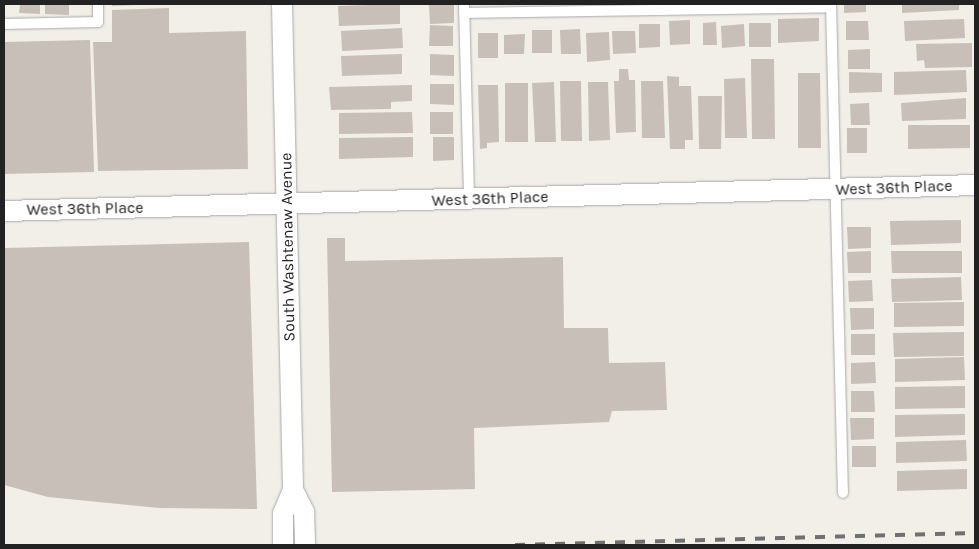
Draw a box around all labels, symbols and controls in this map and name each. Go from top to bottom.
street label: South Washtenaw Avenue [277,152,299,342]
street label: West 36th Place [835,176,953,200]
street label: West 36th Place [431,187,549,211]
street label: West 36th Place [26,198,144,220]

